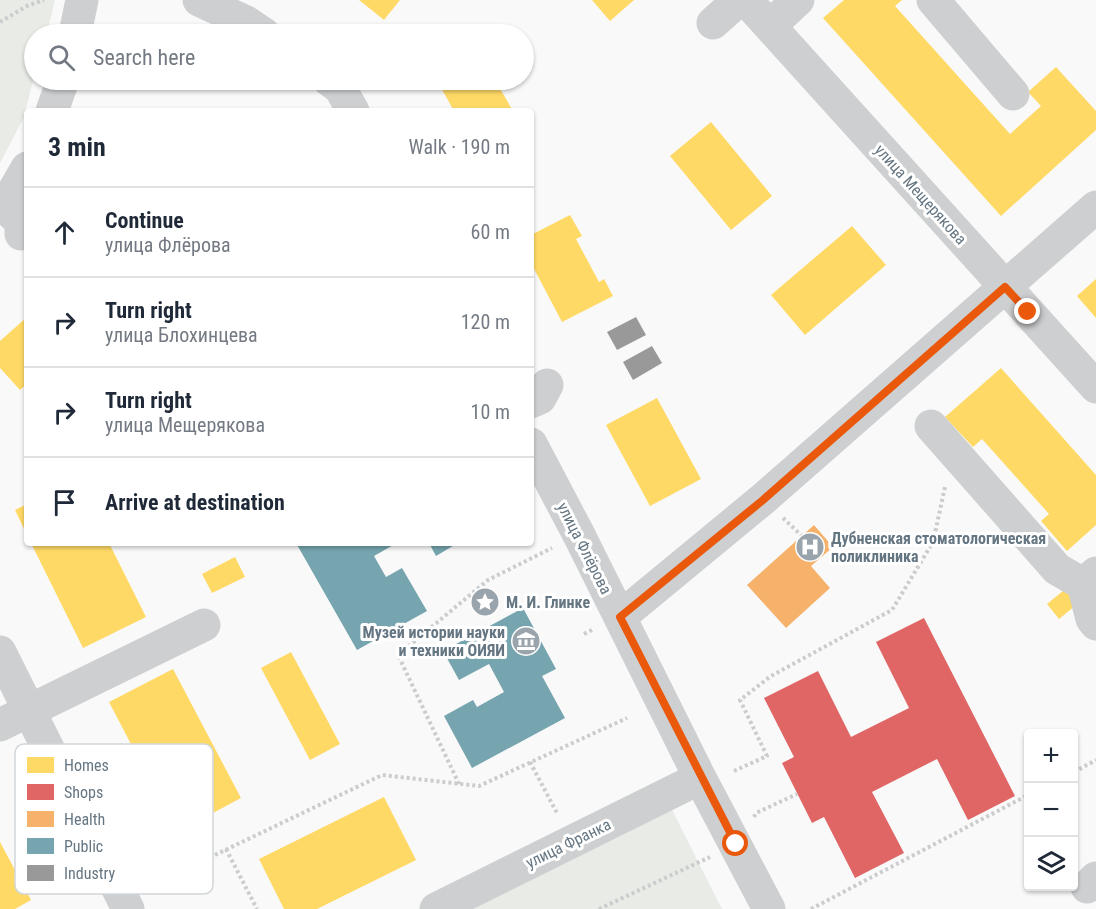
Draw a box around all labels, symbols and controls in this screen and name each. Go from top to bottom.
search box [24,24,534,90]
icon: search [45,41,78,74]
text: Search here [93,45,195,70]
text: 3 min [48,132,106,162]
text: Walk · 190 m [409,135,510,159]
street label: улица Мещерякова [871,140,971,248]
text: Continue [105,208,184,233]
icon: ahead [48,216,81,249]
text: 60 m [471,220,510,244]
text: улица Флёрова [105,233,231,257]
text: Turn right [105,298,192,323]
route end [1014,298,1040,324]
icon: right [48,306,81,339]
text: 120 m [461,310,510,334]
text: улица Блохинцева [105,323,258,347]
text: Turn right [105,388,192,413]
icon: right [48,396,81,429]
text: 10 m [471,400,510,424]
text: улица Мещерякова [105,413,265,437]
icon: arrive [48,486,81,519]
text: Arrive at destination [105,490,285,515]
street label: улица Флёрова [553,499,616,597]
place label: Дубненская стоматологическая поликлиника [831,529,1046,566]
hospital icon: Дубненская стоматологическая поликлиника [794,531,826,563]
place icon: М. И. Глинке [469,586,501,618]
place label: М. И. Глинке [506,593,590,612]
place label: Музей истории науки и техники ОИЯИ [363,623,505,660]
museum icon: Музей истории науки и техники ОИЯИ [510,625,542,657]
map controls [1024,729,1078,891]
button: + [1024,729,1078,783]
legend [15,744,213,894]
text: Homes [64,756,109,775]
text: Shops [64,783,103,802]
button: − [1024,783,1078,837]
text: Health [64,810,105,829]
street label: улица Франка [523,815,614,872]
route start [722,830,748,856]
text: Public [64,837,103,856]
button: layers [1024,837,1078,891]
text: Industry [64,864,115,883]

